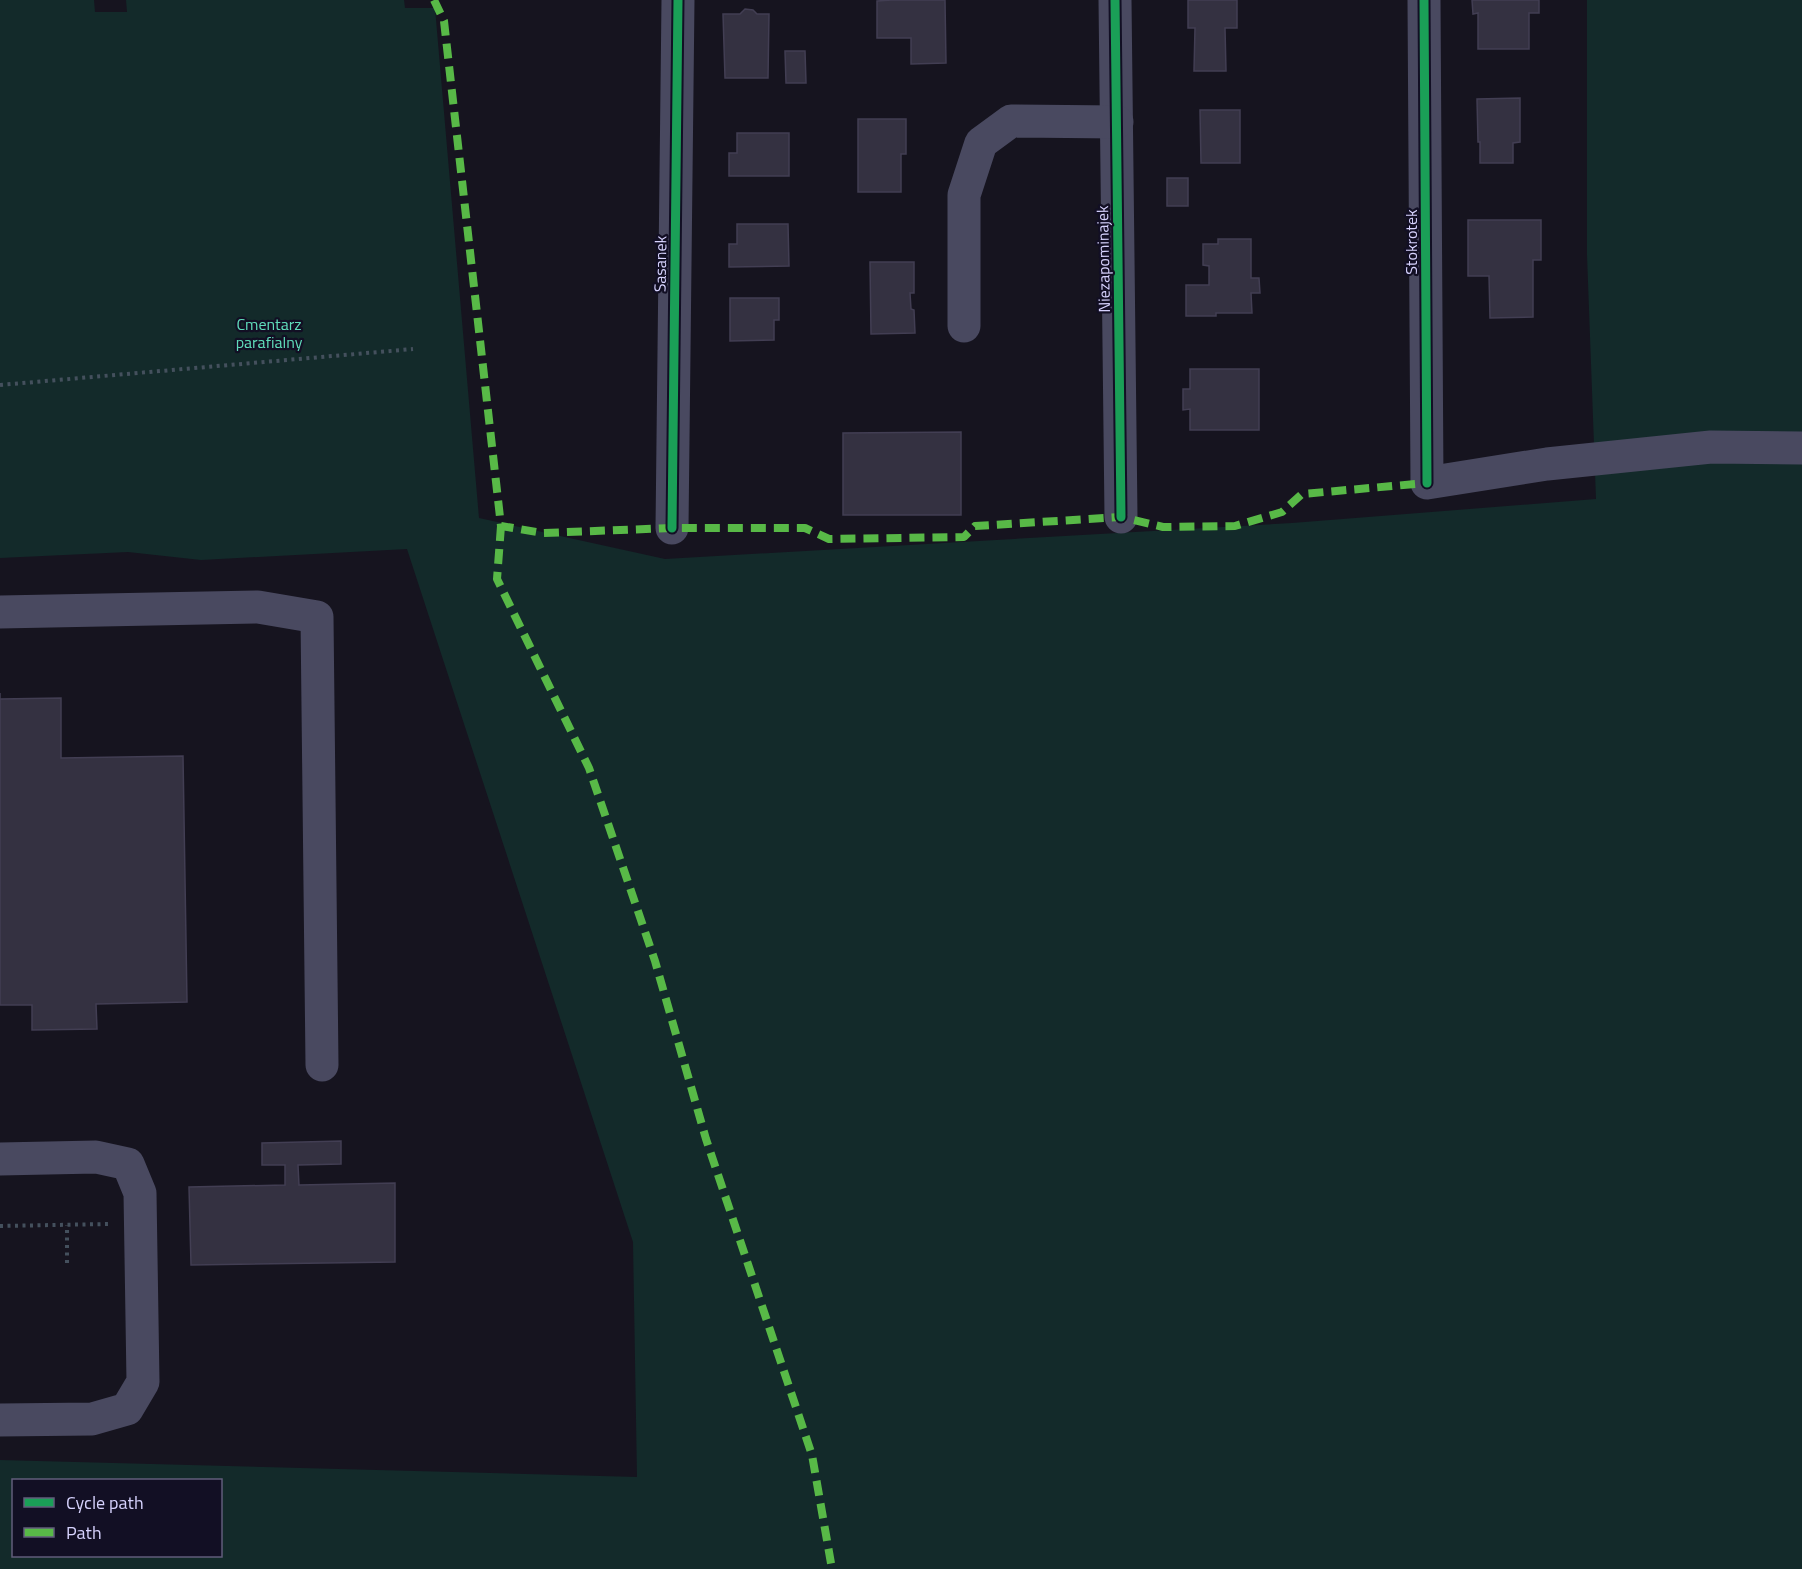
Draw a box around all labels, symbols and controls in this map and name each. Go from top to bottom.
street label: Niezapominajek [1090,205,1116,313]
street label: Stokrotek [1399,209,1423,275]
street label: Sasanek [648,235,672,292]
park label: Cmentarz parafialny [236,312,303,354]
legend [12,1479,222,1557]
text: Cycle path [66,1489,144,1516]
text: Path [66,1519,102,1546]

